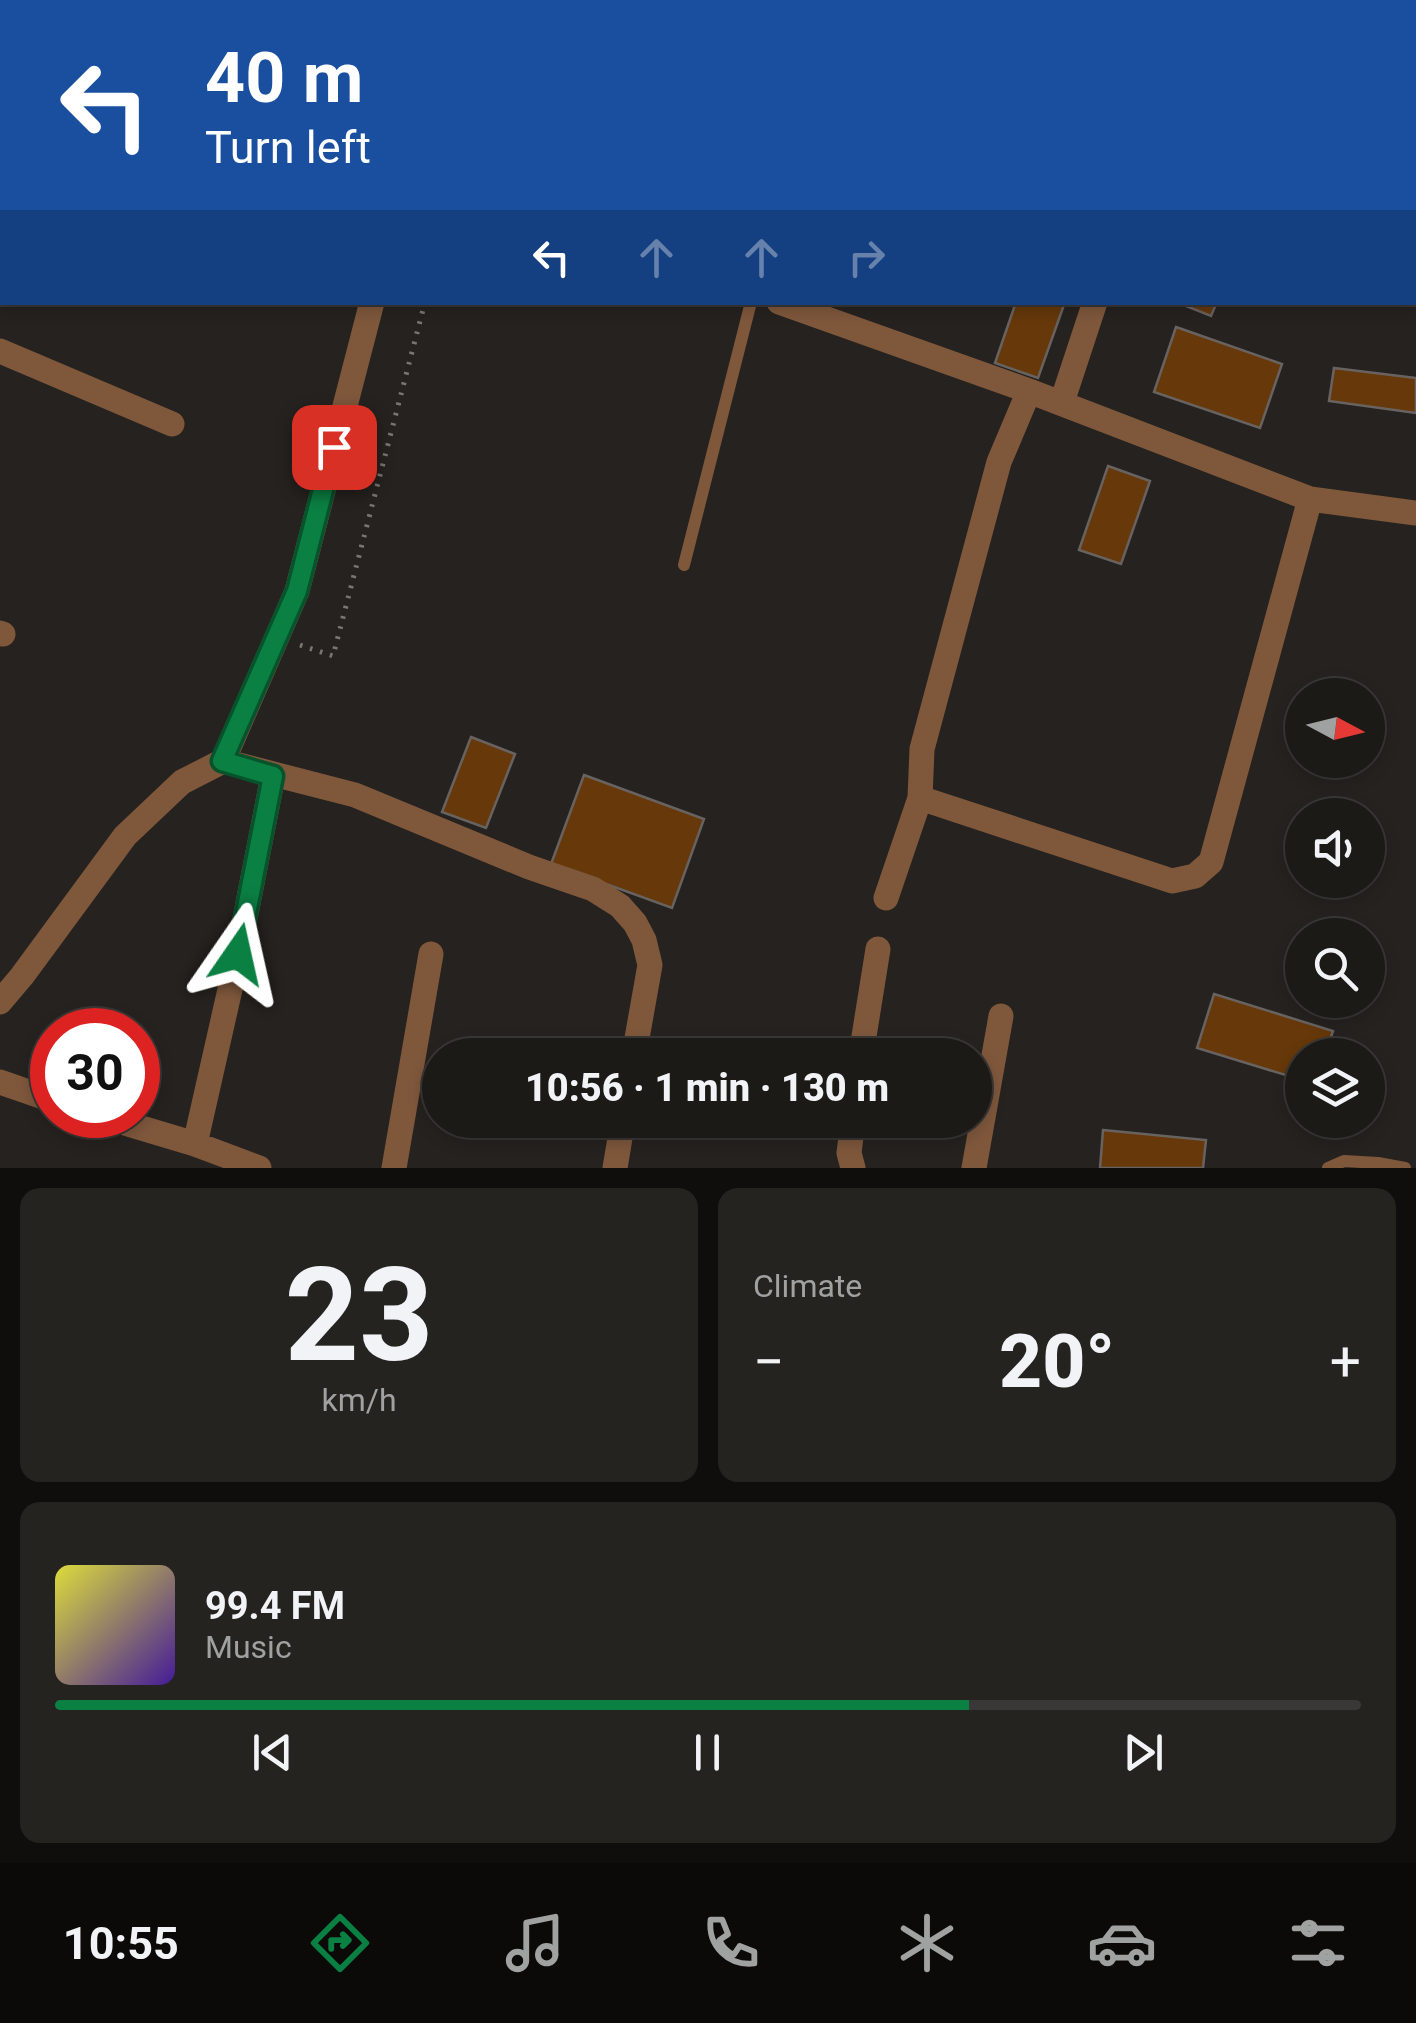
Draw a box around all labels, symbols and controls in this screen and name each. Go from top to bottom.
text: 40 m [205,37,363,119]
icon: left [40,40,170,170]
text: Turn left [205,121,371,174]
icon: left [524,230,579,285]
icon: ahead [629,230,684,285]
icon: ahead [734,230,789,285]
icon: right [839,230,894,285]
pin [292,405,377,490]
icon: arrive [307,420,362,475]
north arrow [1285,678,1385,778]
map controls [1285,678,1385,1138]
button: sound [1285,798,1385,898]
position arrow [186,902,290,1006]
button: search [1285,918,1385,1018]
speed limit sign: 30 [30,1008,160,1138]
button: layers [1285,1038,1385,1138]
text: 10:56 · 1 min · 130 m [525,1066,889,1110]
text: 23 [284,1239,434,1392]
text: Climate [753,1267,862,1305]
text: 20° [999,1317,1115,1405]
text: − [753,1330,784,1394]
text: + [1330,1330,1361,1394]
text: km/h [321,1381,397,1419]
text: 99.4 FM [205,1584,345,1628]
text: Music [205,1628,292,1666]
icon: previous [245,1725,300,1780]
icon: pause [680,1725,735,1780]
icon: next [1116,1725,1171,1780]
icon: directions [305,1908,375,1978]
icon: music [500,1908,570,1978]
icon: phone [696,1908,766,1978]
icon: climate [892,1908,962,1978]
icon: car [1087,1908,1157,1978]
icon: filters [1283,1908,1353,1978]
text: 10:55 [63,1917,179,1970]

